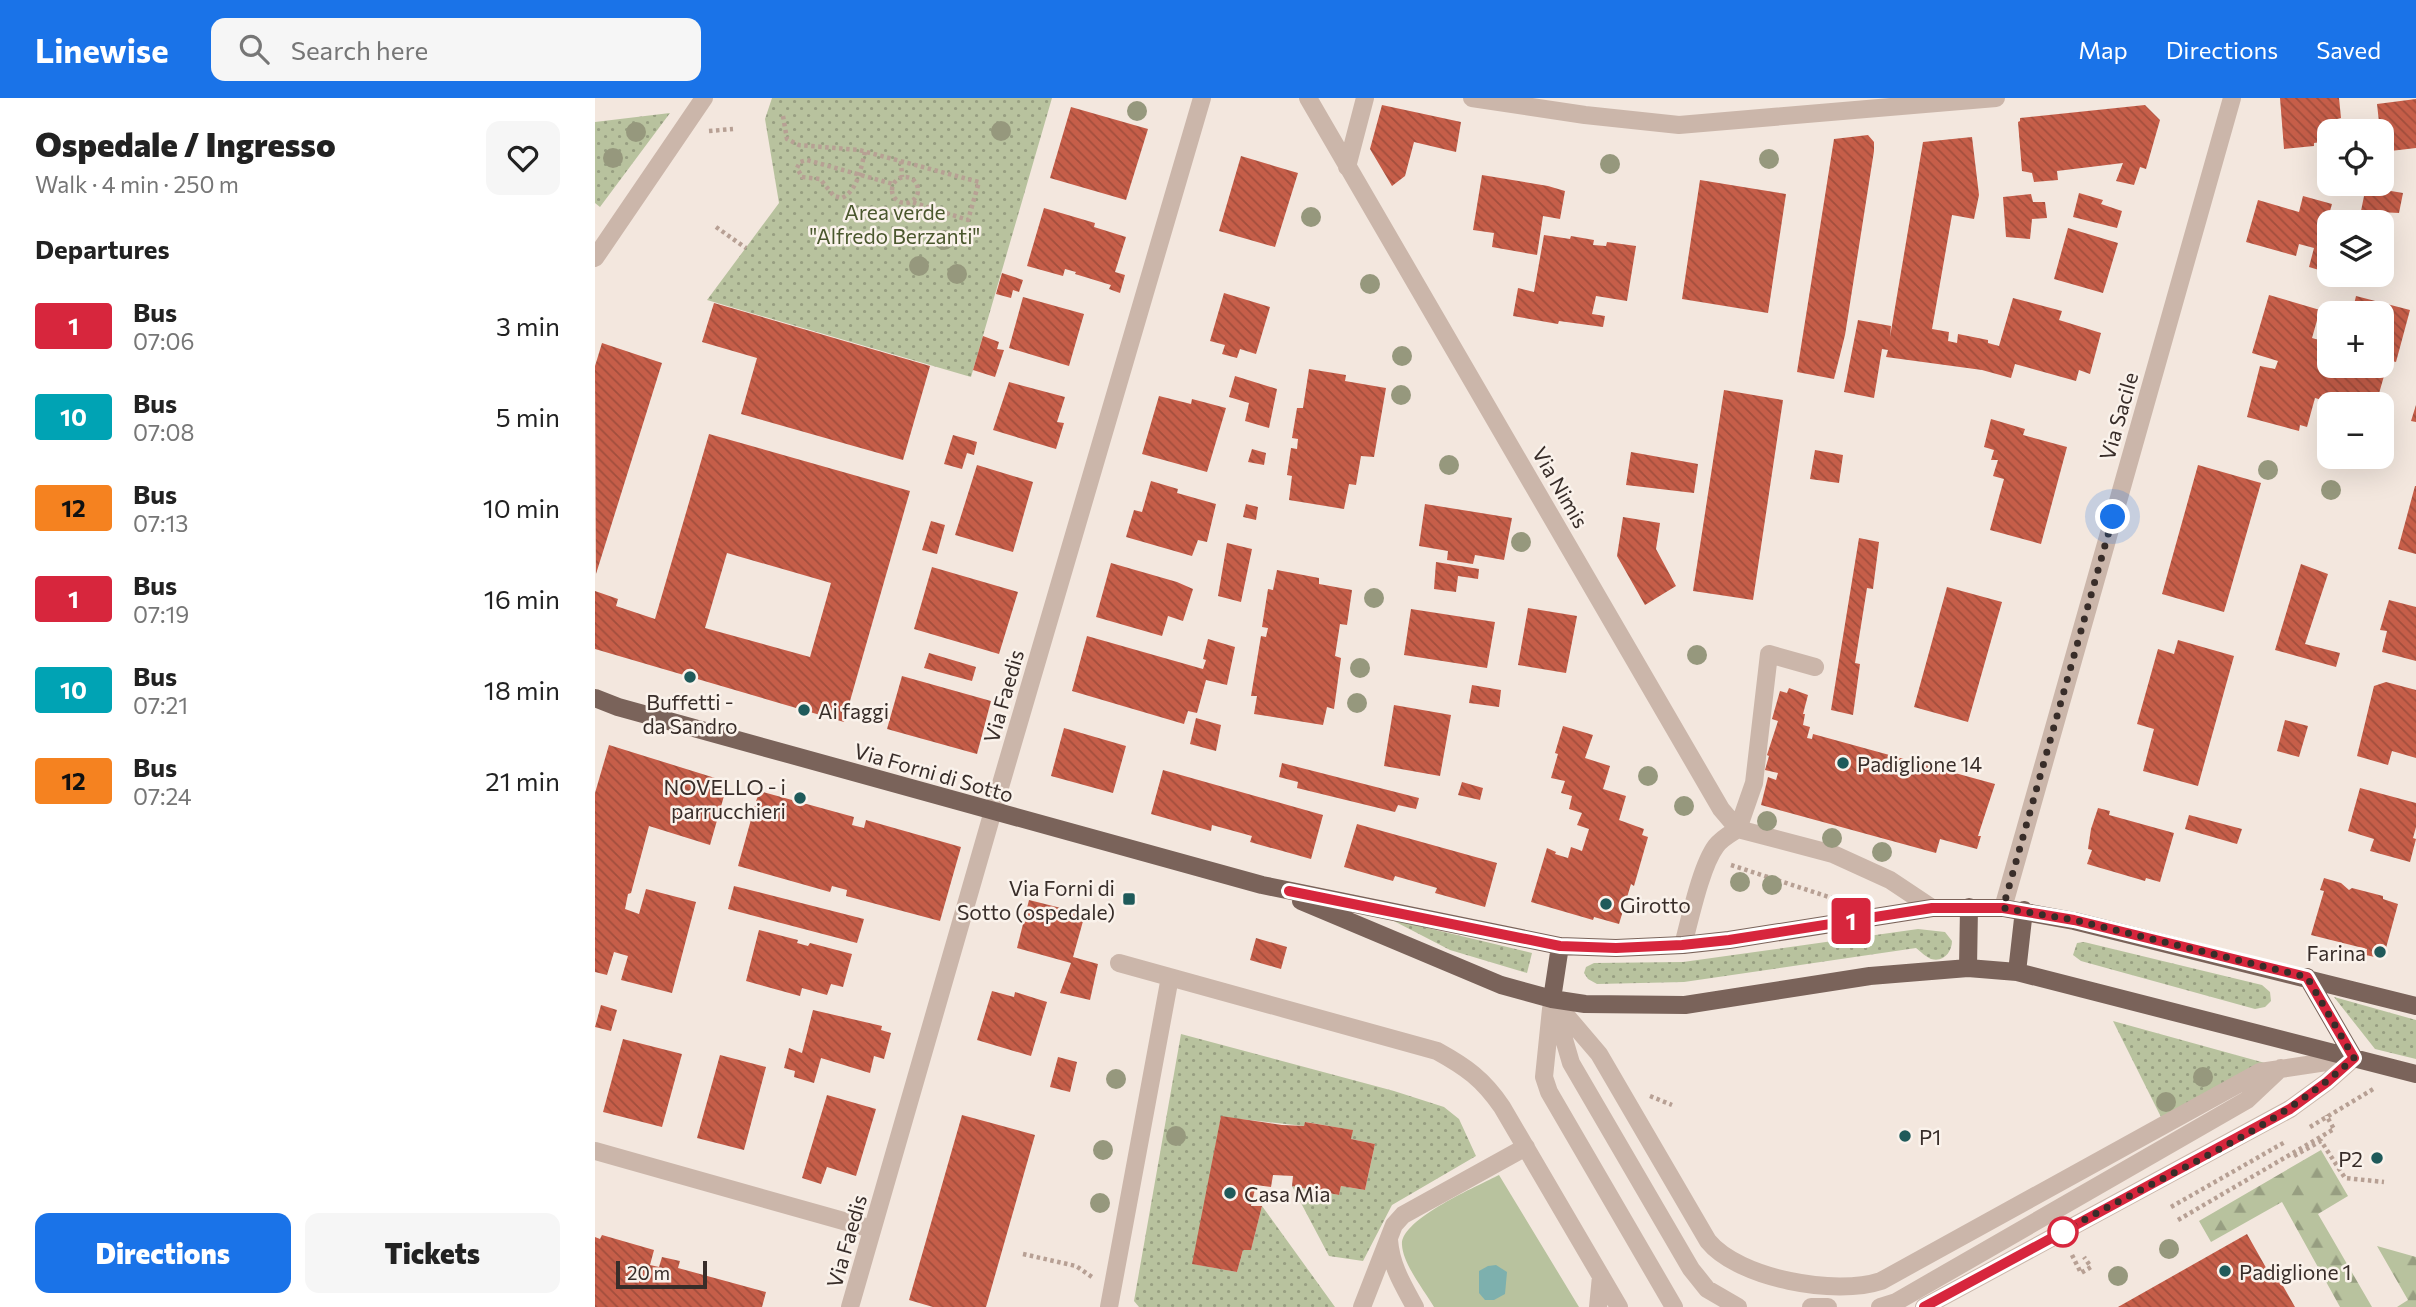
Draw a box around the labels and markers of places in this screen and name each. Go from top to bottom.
marker: Buffetti - da Sandro [682,669,698,685]
place label: Buffetti - da Sandro [642,689,738,738]
place label: Ai faggi [818,698,889,723]
marker: Ai faggi [796,702,812,718]
place label: Padiglione 14 [1857,751,1982,776]
marker: Padiglione 14 [1835,755,1851,771]
place label: NOVELLO - i parrucchieri [663,774,786,823]
marker: NOVELLO - i parrucchieri [792,790,808,806]
place label: Via Forni di Sotto (ospedale) [957,875,1115,924]
marker: Via Forni di Sotto (ospedale) [1121,891,1137,907]
place label: Girotto [1620,892,1691,917]
marker: Girotto [1598,896,1614,912]
place label: Farina [2307,940,2366,965]
marker: Farina [2372,944,2388,960]
place label: P1 [1919,1124,1941,1149]
marker: P1 [1897,1128,1913,1144]
place label: P2 [2338,1146,2363,1171]
marker: P2 [2369,1150,2385,1166]
place label: Casa Mia [1244,1181,1330,1206]
marker: Casa Mia [1222,1185,1238,1201]
unlabelled marker [2048,1217,2078,1247]
place label: Padiglione 1 [2239,1259,2351,1284]
marker: Padiglione 1 [2217,1263,2233,1279]

